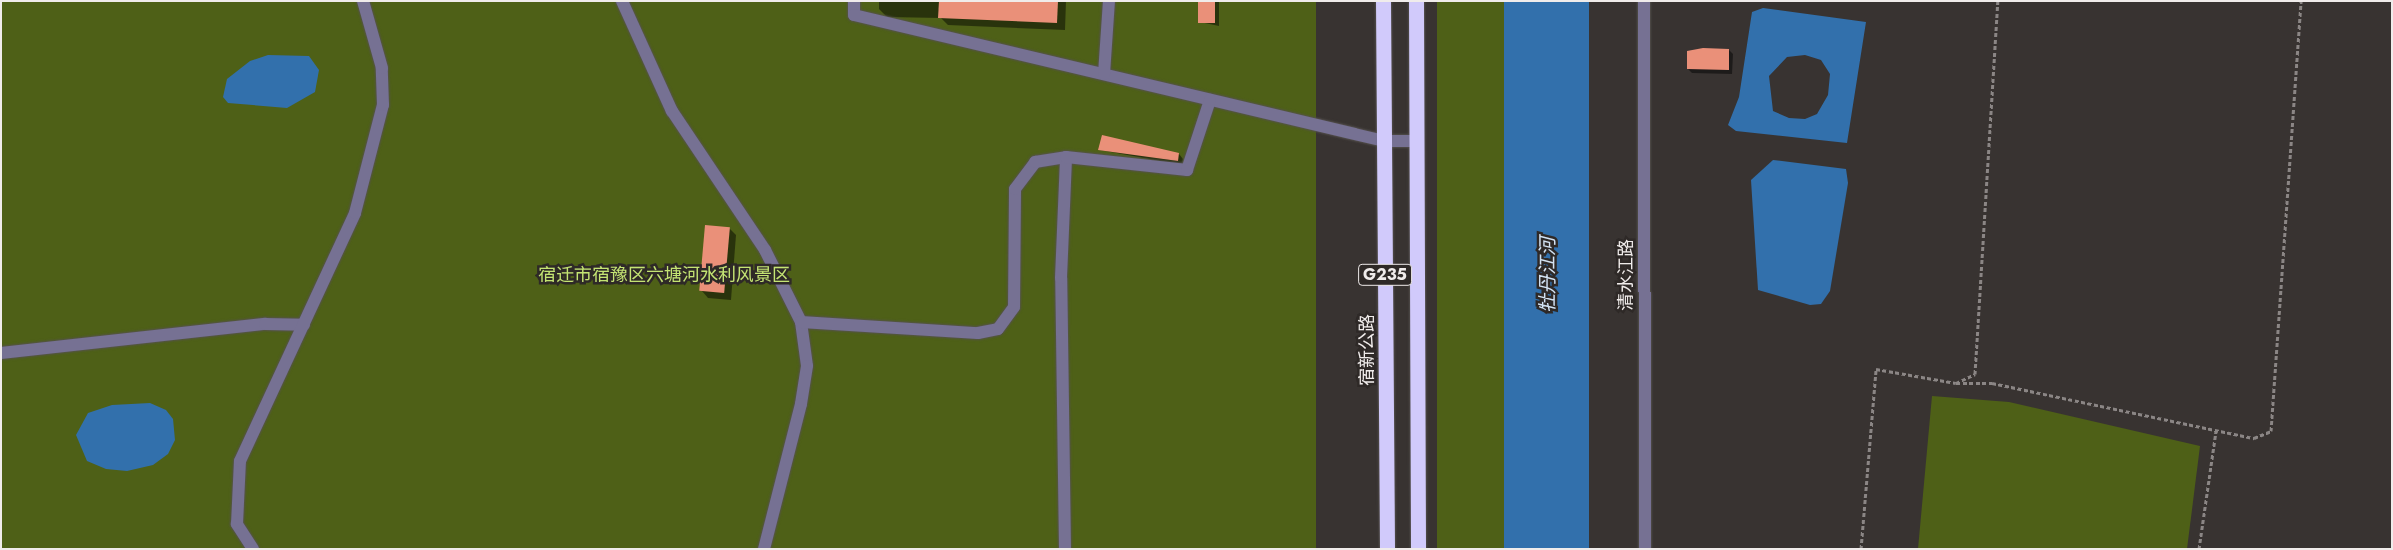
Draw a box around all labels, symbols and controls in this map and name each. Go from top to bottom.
water label: 牡丹江河 [1537,237,1559,313]
street label: 清水江路 [1615,239,1637,311]
road number: G235 [1358,262,1412,288]
park label: 宿迁市宿豫区六塘河水利风景区 [538,264,790,286]
street label: 宿新公路 [1356,314,1378,386]

